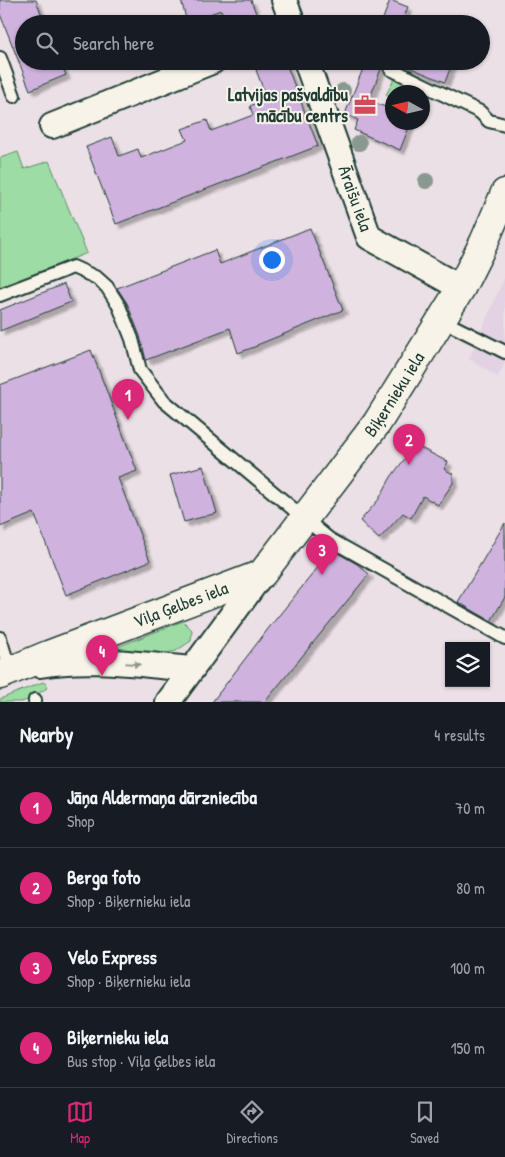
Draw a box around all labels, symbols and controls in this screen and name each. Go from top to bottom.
search box [15,15,490,70]
icon: search [33,29,61,57]
text: Search here [73,30,154,56]
place label: Latvijas pašvaldību mācību centrs [228,82,349,128]
north arrow [385,85,430,130]
office icon: Latvijas pašvaldību mācību centrs [352,92,378,118]
street label: Āraišu iela [332,162,379,235]
your location [259,247,285,273]
street label: Biķernieku iela [358,347,430,442]
pin: 1 [112,379,144,420]
pin: 2 [393,424,425,465]
pin: 3 [306,534,338,575]
street label: Viļa Ģelbes iela [130,575,232,634]
pin: 4 [86,635,118,676]
map controls [445,642,490,687]
button: layers [445,642,490,687]
one-way arrow [125,660,141,668]
text: Nearby [20,720,73,749]
text: 4 results [434,724,485,746]
text: Jāņa Aldermaņa dārzniecība [67,784,257,810]
text: 1 [33,797,39,819]
text: 70 m [455,797,485,819]
text: Shop [67,810,94,832]
text: Berga foto [67,864,140,890]
text: 2 [32,877,40,899]
text: 80 m [456,877,485,899]
text: Shop · Biķernieku iela [67,890,190,912]
text: Velo Express [67,944,157,970]
text: 3 [32,957,40,979]
text: 100 m [450,957,485,979]
text: Shop · Biķernieku iela [67,970,190,992]
text: Biķernieku iela [67,1024,168,1050]
text: 4 [33,1037,39,1059]
text: 150 m [451,1037,485,1059]
text: Bus stop · Viļa Ģelbes iela [67,1050,215,1072]
tab: Map [66,1098,94,1147]
tab: Directions [226,1098,278,1147]
tab: Saved [410,1098,439,1147]

